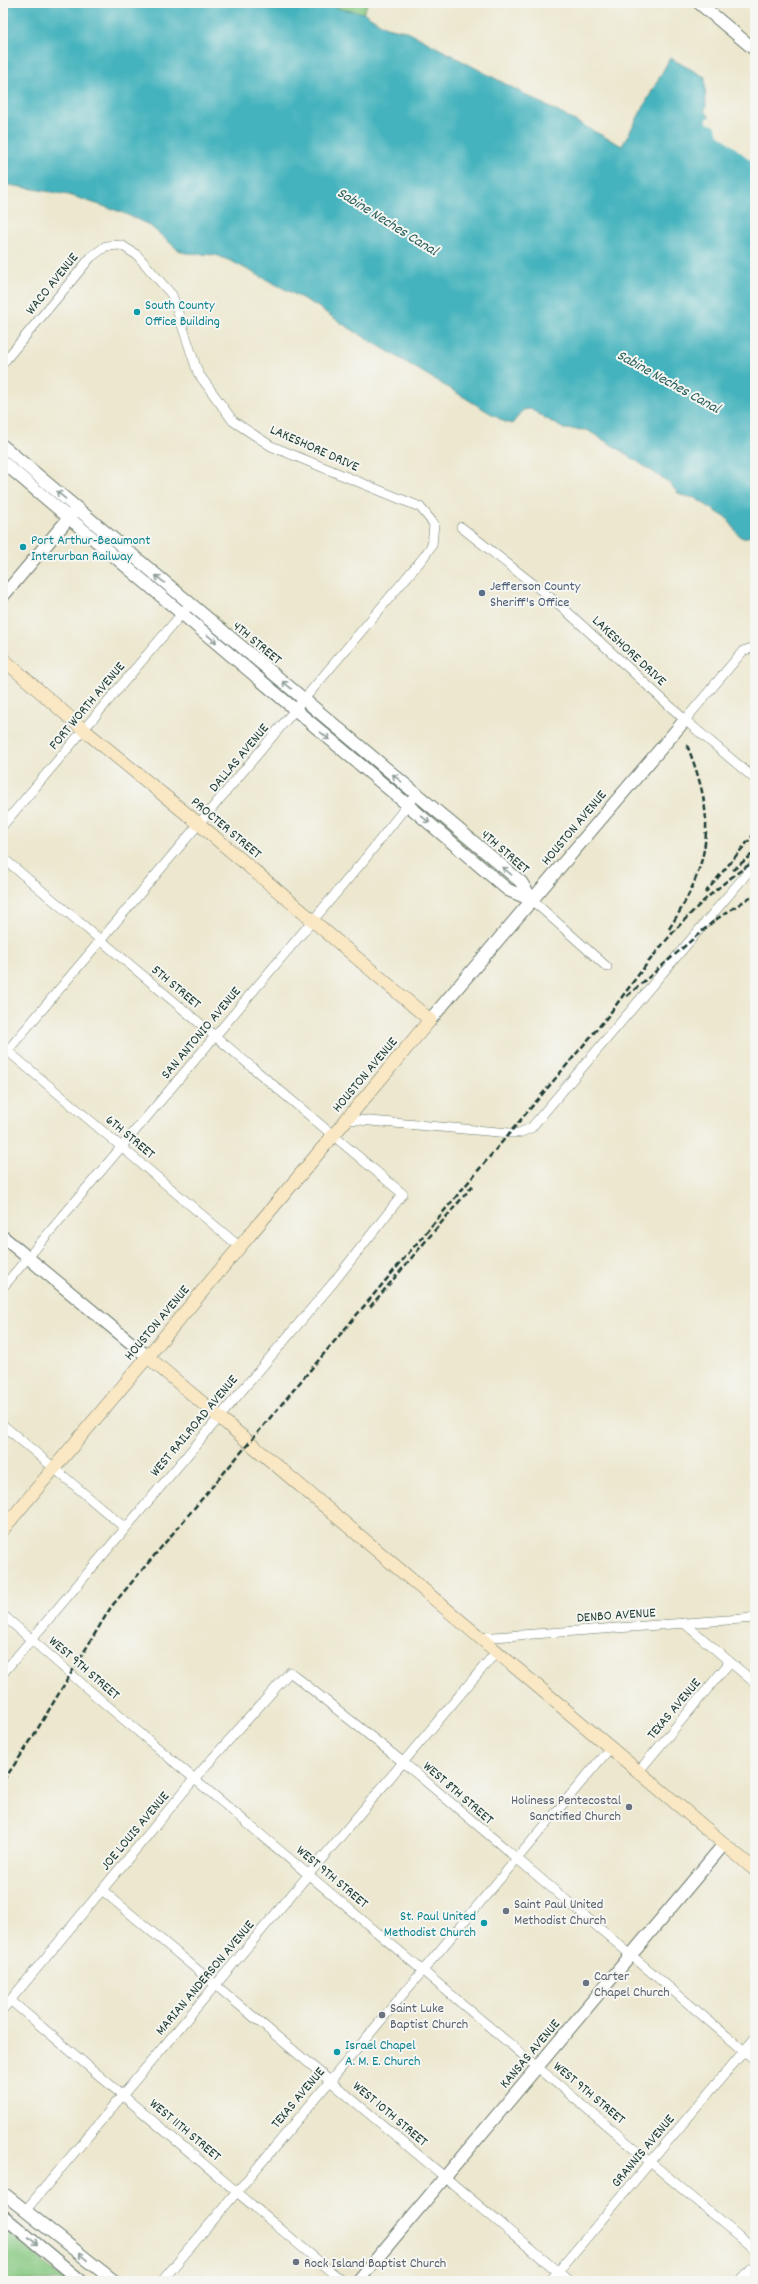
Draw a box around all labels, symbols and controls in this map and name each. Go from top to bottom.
water label: Sabine Neches Canal [332,183,443,263]
street label: WACO AVENUE [21,248,84,320]
place label: South County Office Building [145,296,220,332]
marker: South County Office Building [132,307,142,317]
water label: Sabine Neches Canal [612,345,725,421]
street label: LAKESHORE DRIVE [267,420,362,478]
one-way arrow [56,491,67,500]
place label: Port Arthur-Beaumont Interurban Railway [31,531,150,567]
marker: Port Arthur-Beaumont Interurban Railway [18,542,28,552]
one-way arrow [155,575,166,584]
place label: Jefferson County Sheriff's Office [490,577,581,613]
marker: Jefferson County Sheriff's Office [477,588,487,598]
street label: LAKESHORE DRIVE [587,612,671,692]
street label: 4TH STREET [228,617,286,670]
one-way arrow [206,635,217,644]
street label: FORT WORTH AVENUE [45,657,131,755]
one-way arrow [282,681,292,690]
street label: DALLAS AVENUE [205,719,275,797]
one-way arrow [320,731,331,740]
one-way arrow [392,774,402,783]
street label: HOUSTON AVENUE [537,786,612,870]
street label: PROCTER STREET [186,793,266,864]
one-way arrow [420,815,430,824]
street label: 4TH STREET [476,826,534,880]
one-way arrow [502,866,513,875]
street label: 5TH STREET [147,961,205,1015]
street label: SAN ANTONIO AVENUE [157,982,247,1084]
street label: HOUSTON AVENUE [328,1033,403,1117]
street label: 6TH STREET [100,1111,159,1165]
street label: HOUSTON AVENUE [120,1281,195,1365]
street label: WEST RAILROAD AVENUE [146,1371,244,1482]
street label: DENBO AVENUE [576,1603,657,1629]
street label: WEST 9TH STREET [44,1632,124,1705]
street label: TEXAS AVENUE [643,1674,707,1744]
street label: WEST 8TH STREET [418,1757,498,1830]
street label: JOE LOUIS AVENUE [96,1787,175,1875]
place label: Holiness Pentecostal Sanctified Church [511,1791,622,1827]
marker: Holiness Pentecostal Sanctified Church [624,1802,634,1812]
street label: WEST 9TH STREET [291,1841,372,1914]
place label: Saint Paul United Methodist Church [514,1895,606,1931]
marker: Saint Paul United Methodist Church [501,1906,511,1916]
place label: St. Paul United Methodist Church [384,1907,476,1943]
street label: MARIAN ANDERSON AVENUE [151,1916,260,2040]
marker: St. Paul United Methodist Church [479,1918,489,1928]
place label: Carter Chapel Church [594,1967,670,2003]
marker: Carter Chapel Church [581,1978,591,1988]
place label: Saint Luke Baptist Church [390,1999,468,2035]
marker: Saint Luke Baptist Church [377,2010,387,2020]
street label: KANSAS AVENUE [496,2015,566,2093]
place label: Israel Chapel A. M. E. Church [345,2036,420,2072]
marker: Israel Chapel A. M. E. Church [332,2047,342,2057]
street label: WEST 9TH STREET [548,2057,629,2130]
street label: TEXAS AVENUE [267,2063,331,2133]
street label: WEST 10TH STREET [348,2077,432,2152]
street label: WEST 11TH STREET [144,2094,225,2167]
street label: GRANNIS AVENUE [607,2110,680,2192]
one-way arrow [28,2236,38,2245]
one-way arrow [78,2252,89,2261]
place label: Rock Island Baptist Church [304,2254,446,2274]
marker: Rock Island Baptist Church [291,2257,301,2267]

